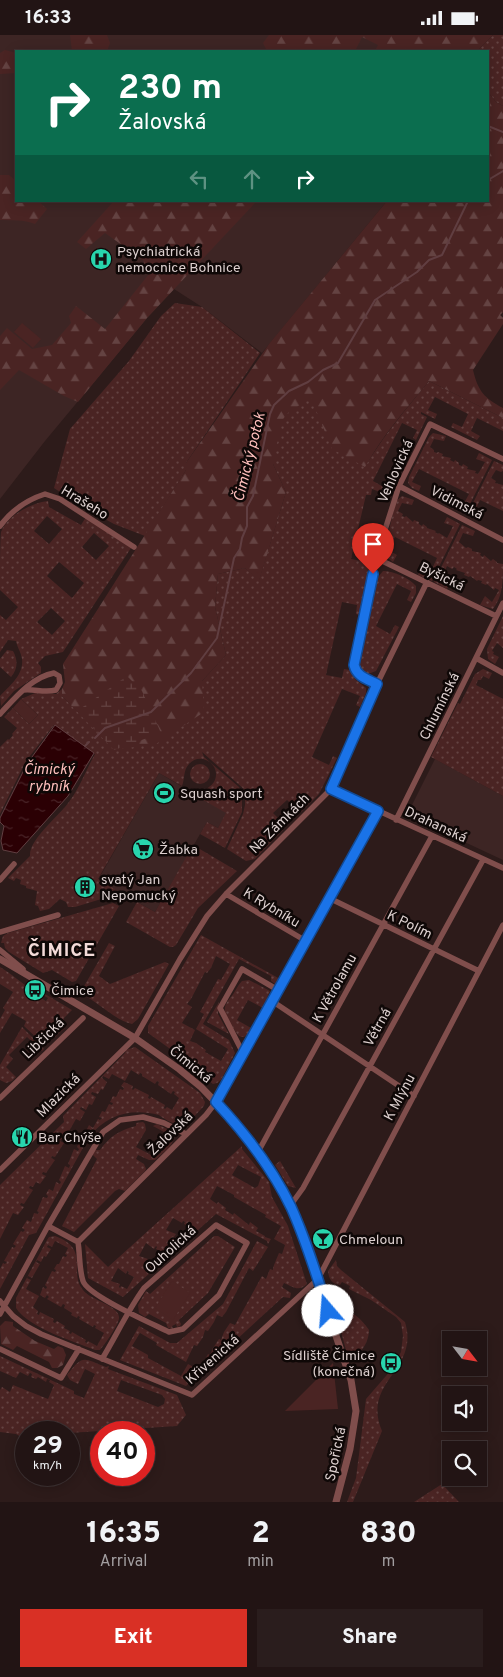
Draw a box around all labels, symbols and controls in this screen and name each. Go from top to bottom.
text: 16:33 [25,6,72,30]
text: 230 m [118,67,222,111]
icon: right [35,70,100,135]
text: Žalovská [118,110,206,137]
icon: left [185,165,213,193]
icon: ahead [238,165,266,193]
icon: right [291,165,319,193]
place label: Psychiatrická nemocnice Bohnice [117,244,241,277]
hospital icon: Psychiatrická nemocnice Bohnice [89,247,113,271]
water label: Čimický potok [228,410,271,504]
street label: Vehlovická [375,437,418,506]
street label: Hrašeho [57,483,111,524]
street label: Vidimská [427,483,486,524]
pin [352,523,394,574]
icon: arrive [359,530,387,558]
street label: Byšická [416,559,467,596]
street label: Chlumínská [417,670,464,743]
water label: Čimický rybník [23,759,76,797]
sports icon: Squash sport [152,781,176,805]
place label: Squash sport [180,786,263,803]
street label: Na Zámkách [246,790,314,858]
street label: Drahanská [401,804,469,847]
supermarket icon: Žabka [131,837,155,861]
place label: Žabka [159,841,198,859]
place label: svatý Jan Nepomucký [101,872,176,905]
building icon: svatý Jan Nepomucký [73,875,97,899]
street label: K Rybníku [240,885,303,932]
street label: K Polím [384,907,435,944]
district label: ČIMICE [28,938,96,963]
street label: K Větrolamu [309,951,361,1026]
bus stop icon: Čimice [23,978,47,1002]
place label: Čimice [51,982,94,1000]
street label: Větrná [361,1006,396,1050]
street label: Libčická [19,1015,69,1063]
street label: Čimická [165,1042,215,1087]
street label: Mlazická [34,1071,84,1121]
street label: K Mlýnu [381,1071,420,1124]
street label: Žalovská [144,1108,197,1160]
restaurant icon: Bar Chýše [10,1125,34,1149]
place label: Bar Chýše [38,1130,101,1147]
street label: Ouholická [142,1223,200,1278]
bar icon: Chmeloun [311,1227,335,1251]
place label: Chmeloun [339,1232,403,1249]
position arrow [301,1284,353,1336]
north arrow [442,1331,488,1376]
map controls [442,1331,487,1486]
street label: Křivenická [183,1332,243,1389]
place label: Sídliště Čimice (konečná) [283,1347,375,1381]
bus stop icon: Sídliště Čimice (konečná) [379,1351,403,1375]
button: sound [442,1386,487,1431]
speed limit sign: 40 [90,1421,155,1486]
street label: Spořická [322,1426,351,1483]
text: 29 [32,1431,63,1463]
button: search [442,1441,487,1486]
text: km/h [33,1458,62,1474]
text: 16:35 [86,1516,161,1553]
text: 2 [251,1516,270,1553]
text: 830 [360,1516,417,1553]
text: Arrival [100,1552,147,1572]
text: min [247,1552,274,1572]
text: m [382,1552,395,1572]
button: Exit [20,1609,247,1667]
button: Share [257,1609,483,1667]

